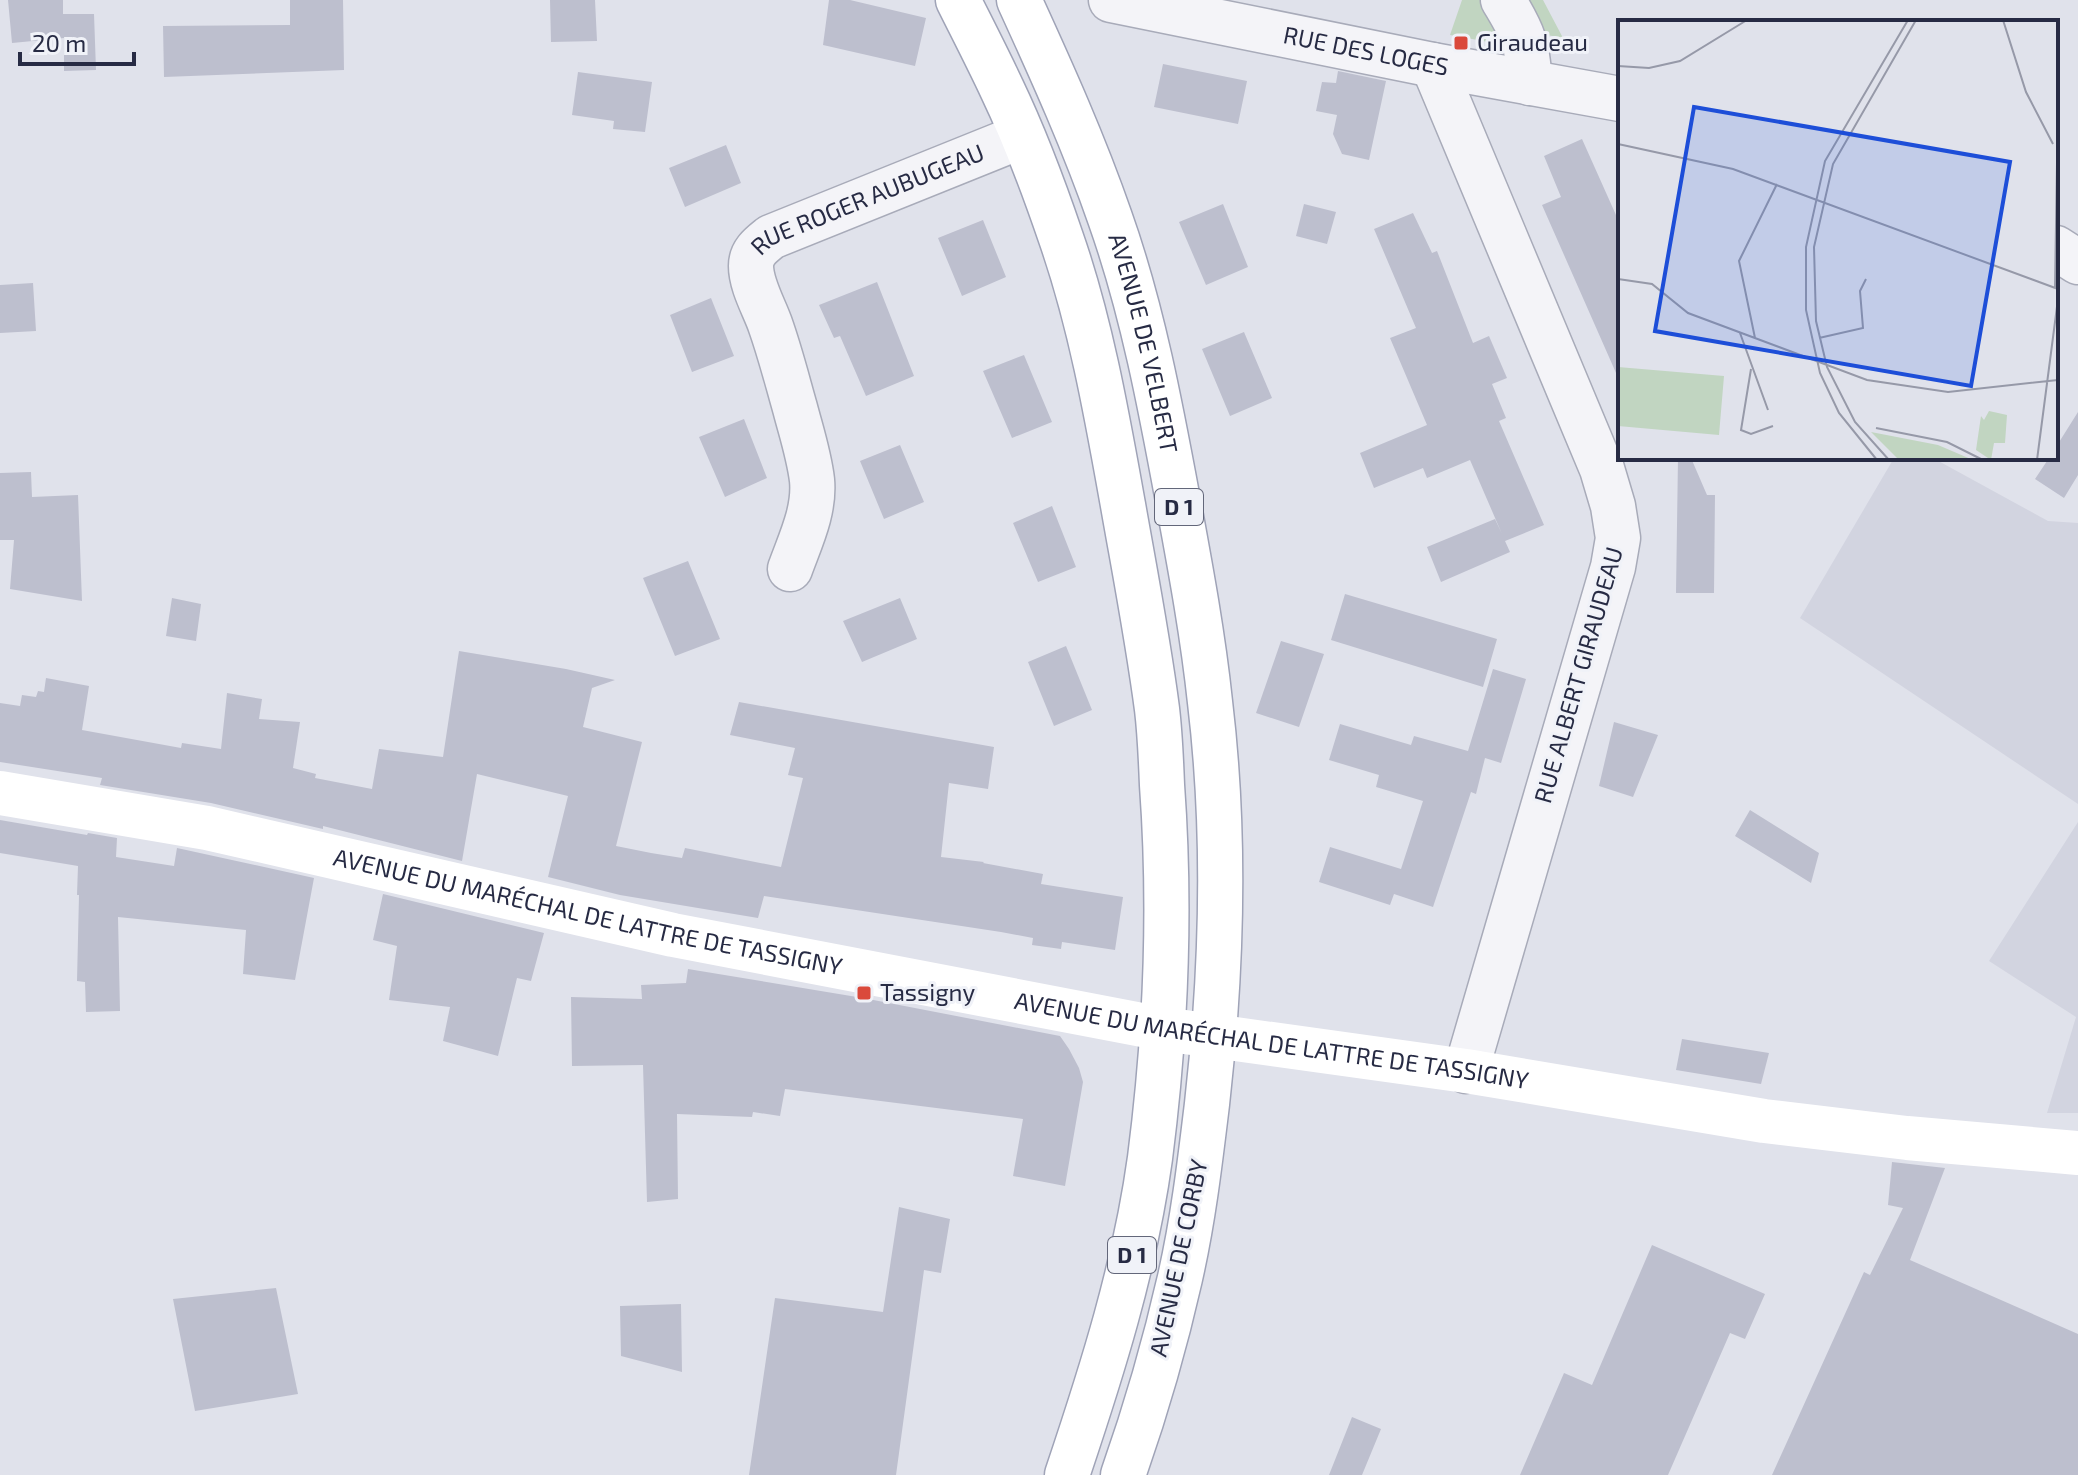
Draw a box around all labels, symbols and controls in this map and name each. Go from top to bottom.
scale bar [20,16,134,66]
street label: RUE DES LOGES [1281,19,1451,81]
inset map [1618,20,2058,460]
place label: Giraudeau [1477,27,1588,56]
text: 20 m [32,28,86,57]
marker: Giraudeau [1452,34,1470,52]
street label: RUE ROGER AUBUGEAU [744,137,988,260]
street label: AVENUE DE VELBERT [1103,229,1185,455]
road number: D 1 [1155,489,1203,525]
street label: RUE ALBERT GIRAUDEAU [1527,543,1628,806]
street label: AVENUE DU MARÉCHAL DE LATTRE DE TASSIGNY [331,842,845,980]
place label: Tassigny [880,977,976,1006]
marker: Tassigny [855,984,873,1002]
street label: AVENUE DU MARÉCHAL DE LATTRE DE TASSIGNY [1012,985,1531,1094]
street label: AVENUE DE CORBY [1142,1156,1213,1359]
road number: D 1 [1108,1237,1156,1273]

